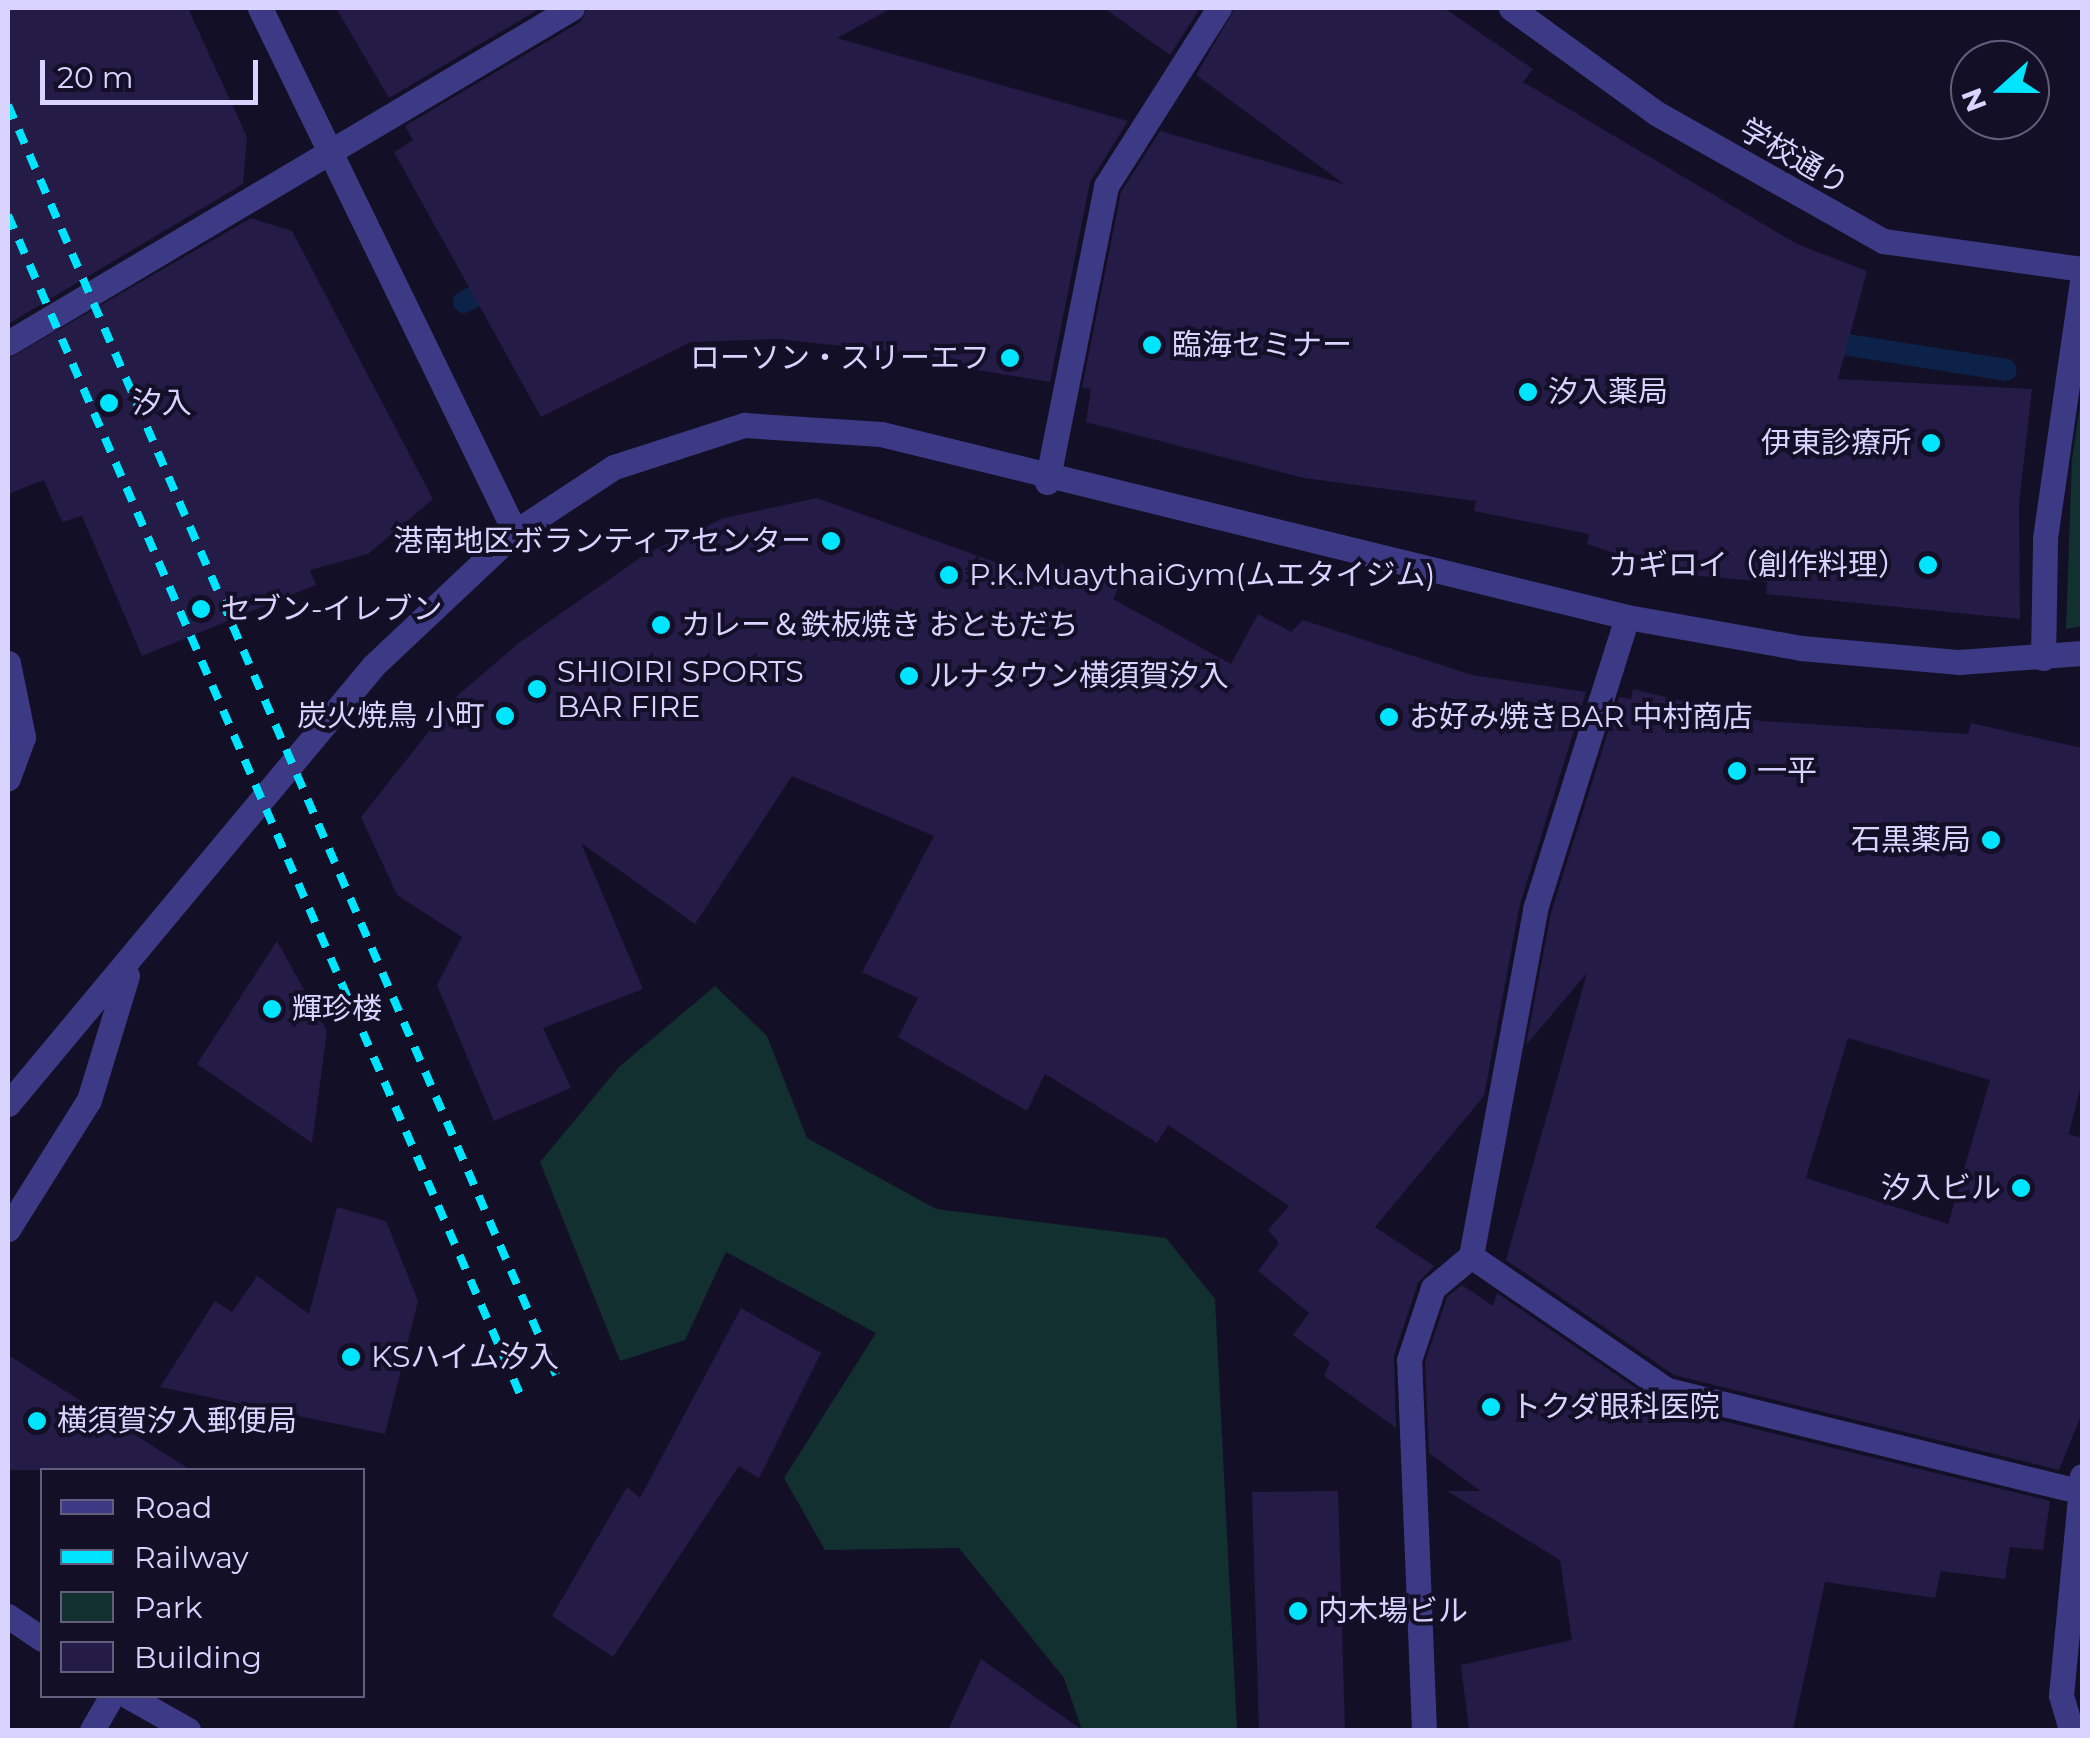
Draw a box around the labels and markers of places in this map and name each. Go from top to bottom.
place label: 臨海セミナー [1172,327,1352,363]
marker: 臨海セミナー [1141,334,1163,356]
place label: ローソン・スリーエフ [690,340,990,376]
marker: ローソン・スリーエフ [999,347,1021,369]
place label: 汐入薬局 [1548,374,1668,410]
marker: 汐入薬局 [1517,381,1539,403]
place label: 汐入 [132,385,192,421]
marker: 汐入 [96,390,122,416]
place label: 伊東診療所 [1761,425,1911,461]
marker: 伊東診療所 [1920,432,1942,454]
place label: 港南地区ボランティアセンター [391,523,811,559]
marker: 港南地区ボランティアセンター [820,530,842,552]
place label: カギロイ（創作料理） [1608,547,1908,583]
marker: カギロイ（創作料理） [1917,554,1939,576]
place label: P.K.MuaythaiGym(ムエタイジム) [969,557,1435,593]
marker: P.K.MuaythaiGym(ムエタイジム) [938,564,960,586]
place label: セブン-イレブン [221,591,442,627]
marker: セブン-イレブン [190,598,212,620]
place label: カレー＆鉄板焼き おともだち [681,607,1079,643]
marker: カレー＆鉄板焼き おともだち [650,614,672,636]
place label: SHIOIRI SPORTS BAR FIRE [557,654,804,724]
place label: ルナタウン横須賀汐入 [929,658,1229,694]
marker: ルナタウン横須賀汐入 [898,665,920,687]
marker: SHIOIRI SPORTS BAR FIRE [526,678,548,700]
place label: 炭火焼鳥 小町 [297,698,485,734]
place label: お好み焼きBAR 中村商店 [1409,699,1753,735]
marker: 炭火焼鳥 小町 [494,705,516,727]
marker: お好み焼きBAR 中村商店 [1378,706,1400,728]
place label: 一平 [1757,753,1817,789]
marker: 一平 [1726,760,1748,782]
place label: 石黒薬局 [1851,822,1971,858]
marker: 石黒薬局 [1980,829,2002,851]
place label: 輝珍楼 [292,991,382,1027]
marker: 輝珍楼 [261,998,283,1020]
place label: 汐入ビル [1881,1170,2001,1206]
marker: 汐入ビル [2010,1177,2032,1199]
place label: KSハイム汐入 [371,1339,560,1375]
marker: KSハイム汐入 [340,1346,362,1368]
place label: トクダ眼科医院 [1511,1389,1721,1425]
marker: トクダ眼科医院 [1480,1396,1502,1418]
place label: 横須賀汐入郵便局 [57,1403,297,1439]
marker: 横須賀汐入郵便局 [26,1410,48,1432]
place label: 内木場ビル [1318,1593,1468,1629]
marker: 内木場ビル [1287,1600,1309,1622]

